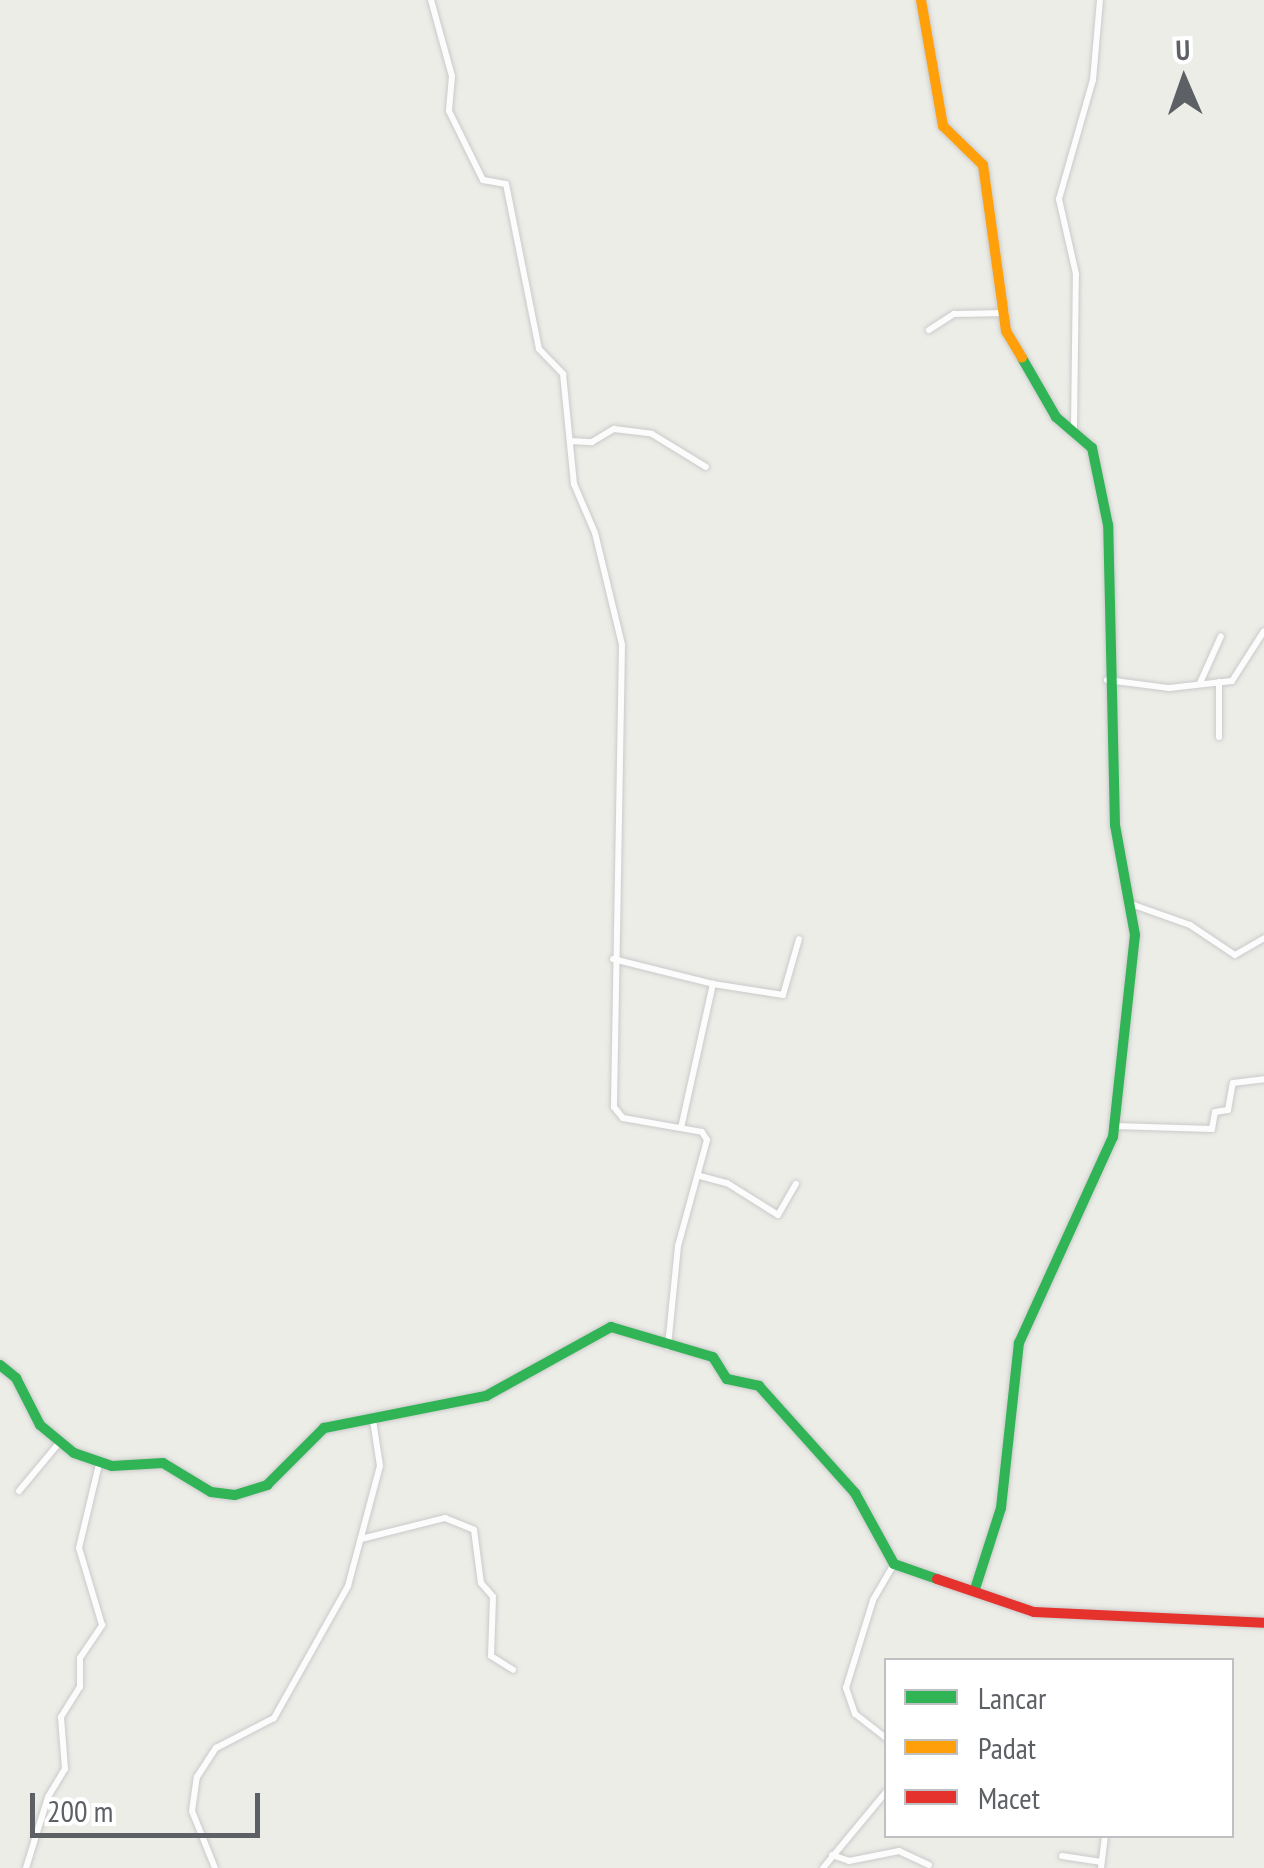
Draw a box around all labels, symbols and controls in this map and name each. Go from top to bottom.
north arrow [1134,30,1234,130]
text: U [1175,31,1191,68]
legend [884,1658,1234,1838]
text: Lancar [978,1678,1046,1717]
text: Padat [978,1728,1036,1767]
scale bar [35,1773,265,1835]
text: Macet [978,1778,1040,1817]
text: 200 m [47,1791,113,1830]

